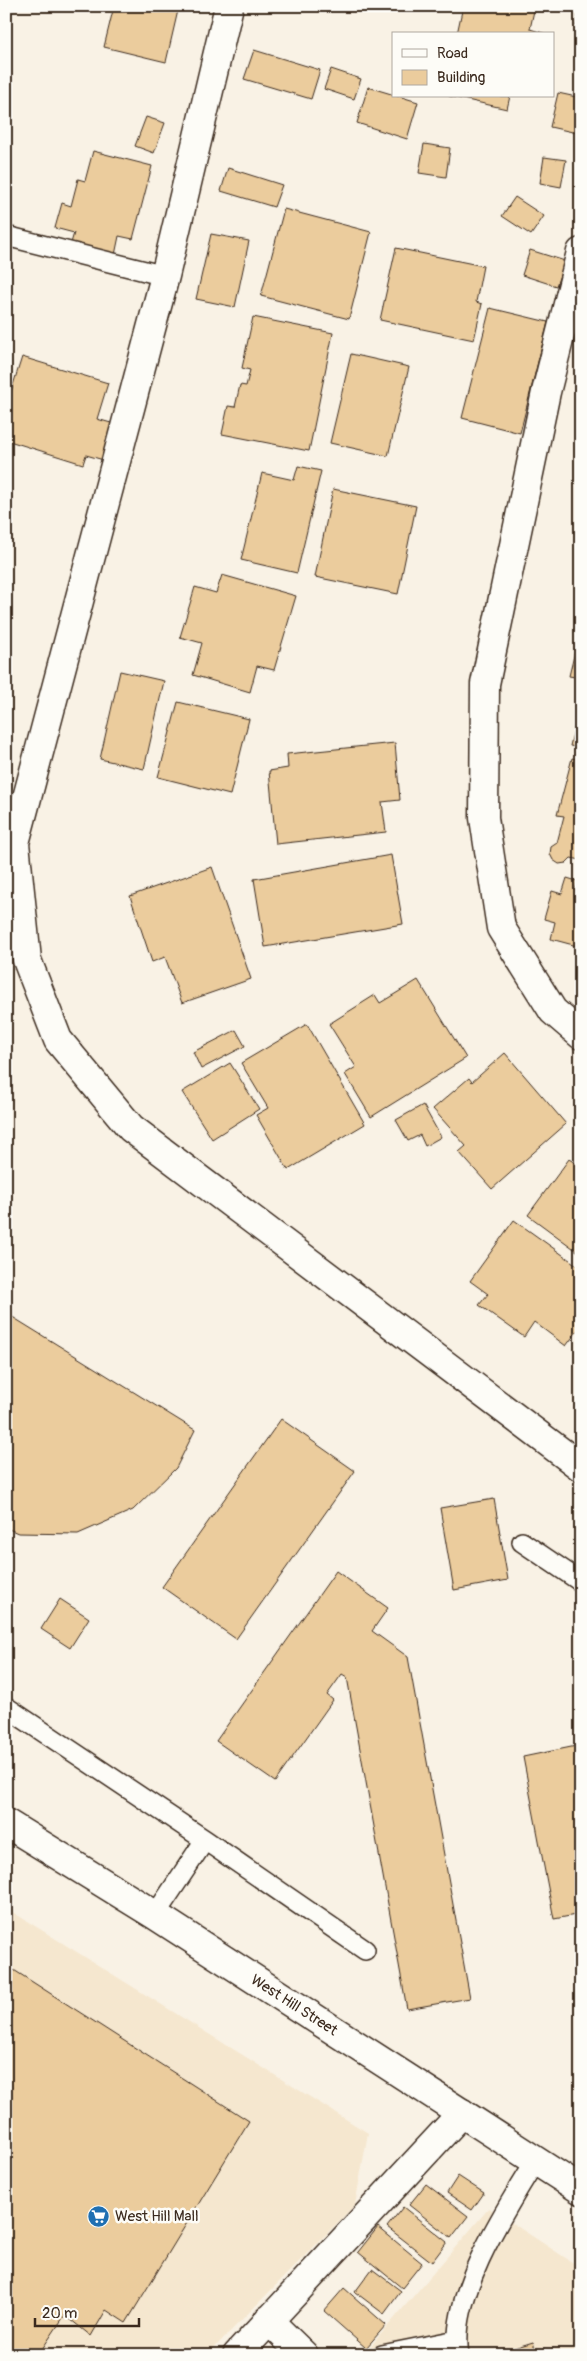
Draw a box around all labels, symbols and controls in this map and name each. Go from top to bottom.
legend [392,32,554,98]
text: Road [437,44,468,63]
text: Building [437,68,485,87]
street label: West Hill Street [247,1970,342,2041]
supermarket icon: West Hill Mall [87,2204,111,2228]
place label: West Hill Mall [115,2207,199,2226]
scale bar [35,2296,139,2328]
text: 20 m [42,2304,77,2323]

